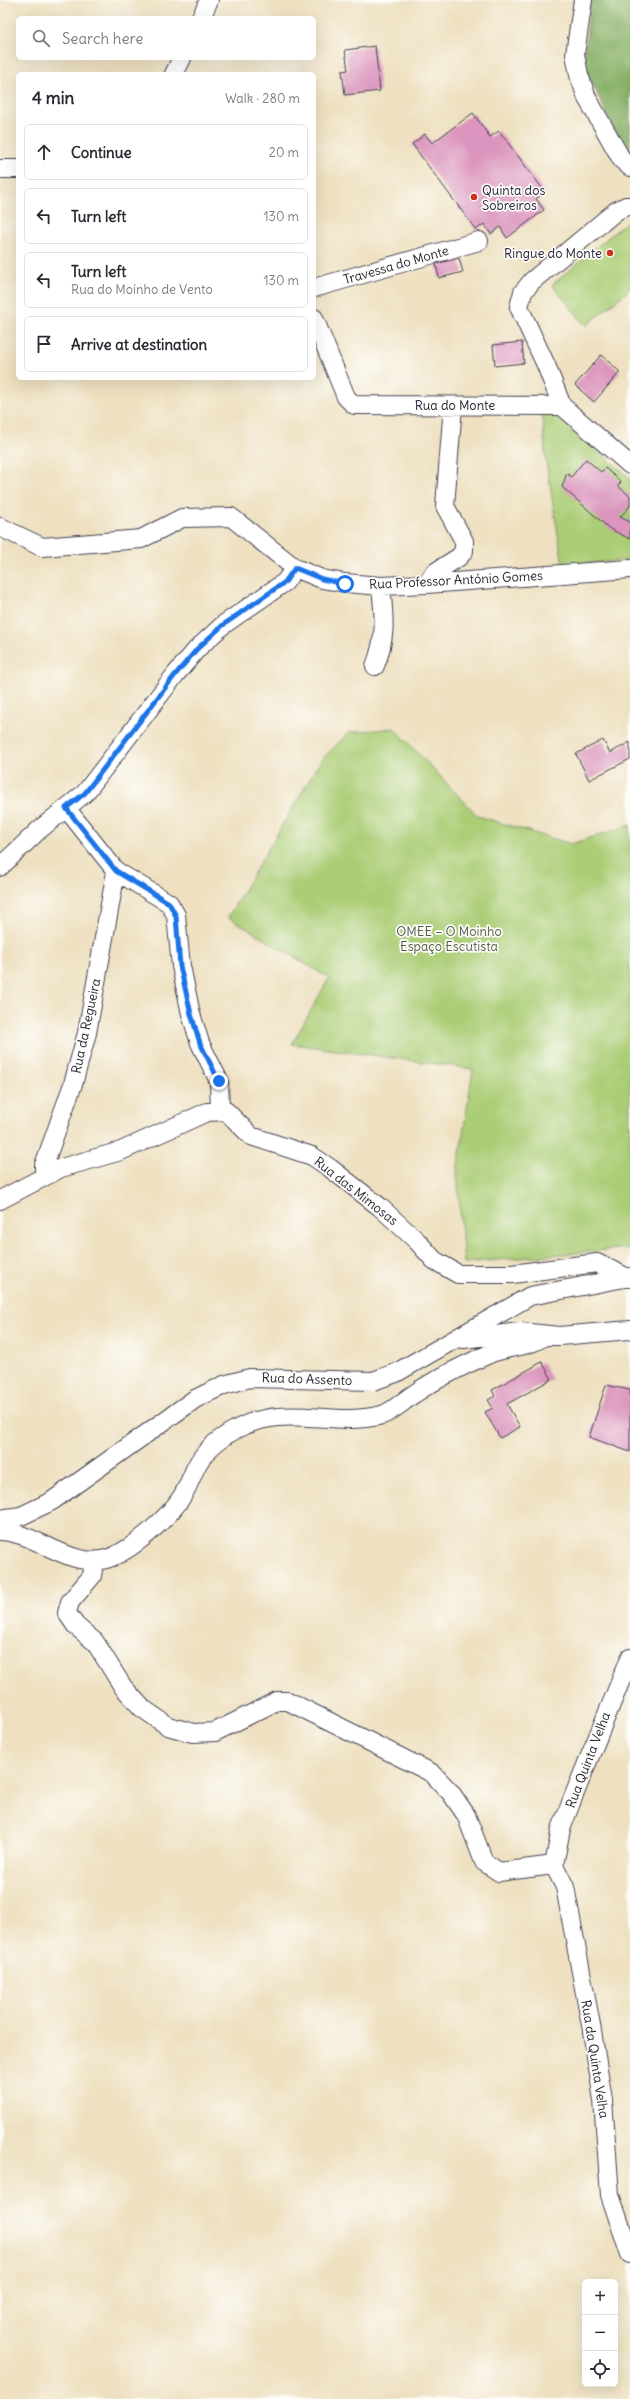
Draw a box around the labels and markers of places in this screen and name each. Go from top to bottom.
place label: Quinta dos Sobreiros [482,182,546,214]
marker: Quinta dos Sobreiros [469,192,479,202]
place label: Ringue do Monte [504,245,602,262]
marker: Ringue do Monte [605,248,615,258]

